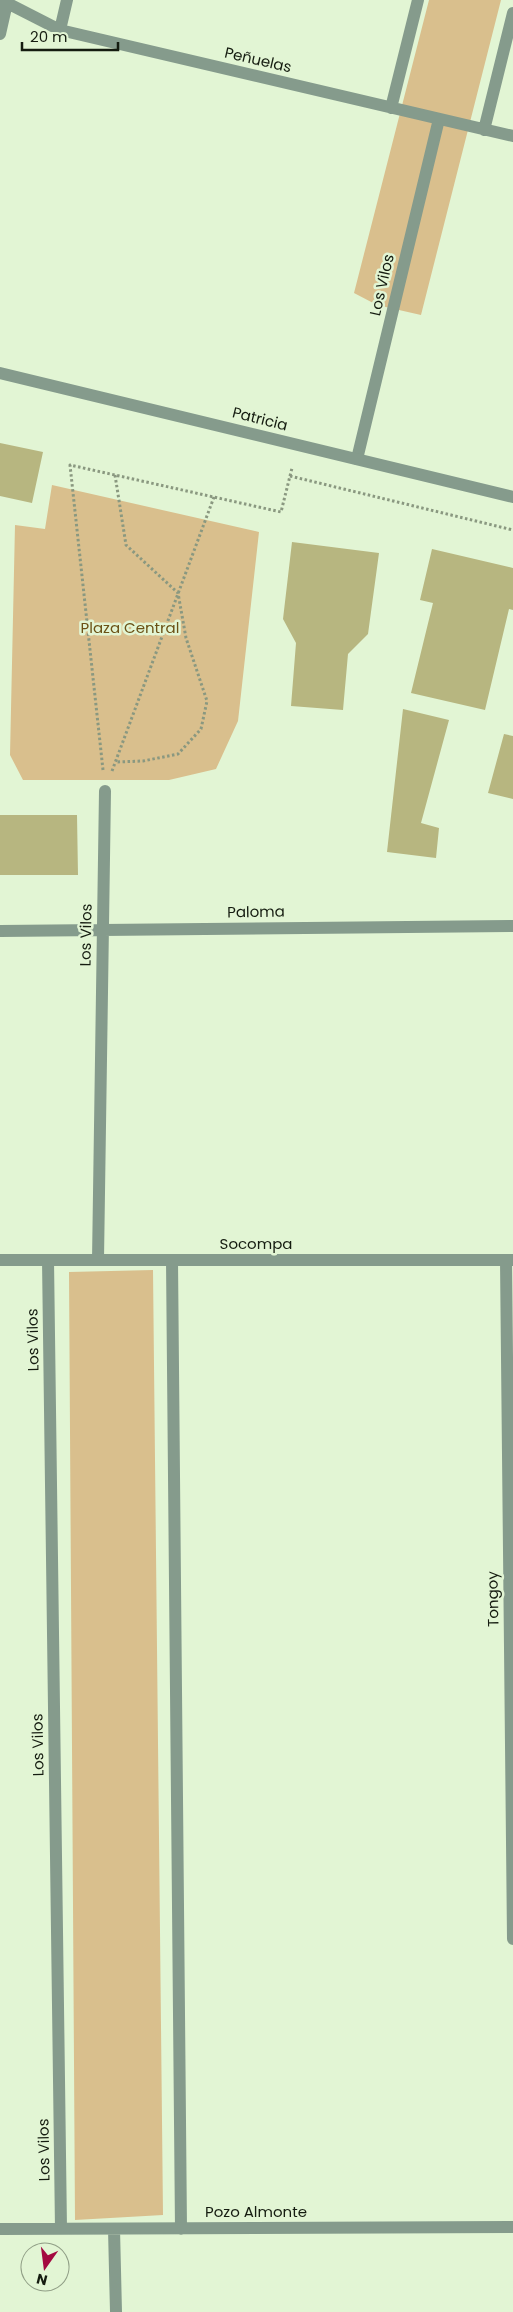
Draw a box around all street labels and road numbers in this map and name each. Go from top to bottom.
street label: Peñuelas [223,42,294,77]
street label: Los Vilos [364,252,399,318]
street label: Patricia [230,401,290,436]
street label: Paloma [227,900,285,923]
street label: Los Vilos [74,903,97,967]
street label: Socompa [220,1233,292,1254]
street label: Los Vilos [21,1308,44,1372]
street label: Tongoy [482,1571,503,1627]
street label: Los Vilos [26,1713,49,1777]
street label: Los Vilos [32,2118,55,2182]
street label: Pozo Almonte [205,2201,307,2222]

